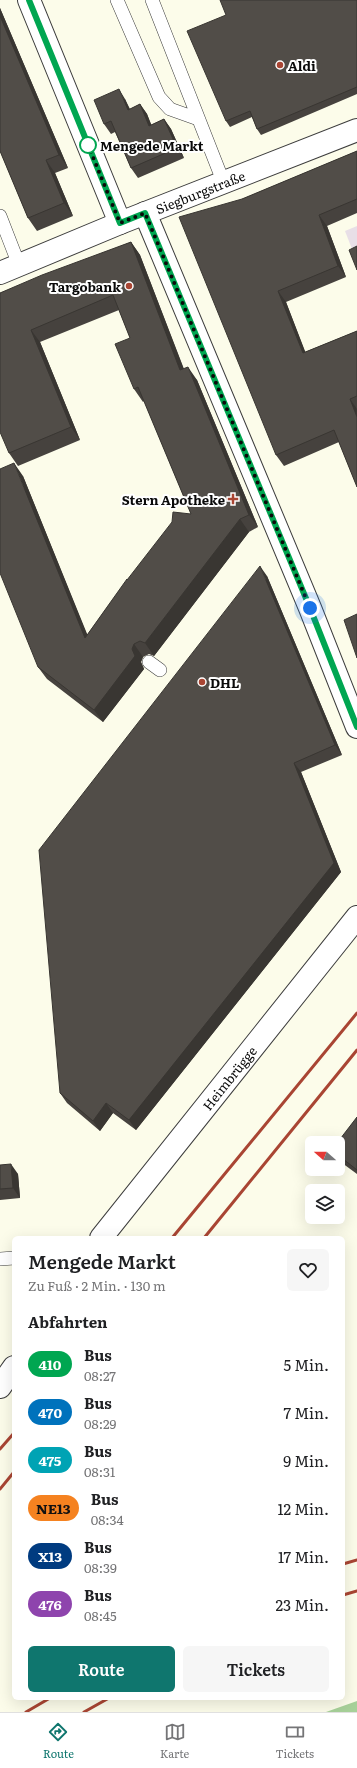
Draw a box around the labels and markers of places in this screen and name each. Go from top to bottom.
place label: Aldi [288,56,316,75]
marker: Aldi [275,60,285,70]
marker: Mengede Markt [79,136,97,154]
place label: Mengede Markt [100,136,204,155]
place label: Targobank [49,277,121,296]
marker: Targobank [124,281,134,291]
place label: Stern Apotheke [122,490,225,509]
marker: Stern Apotheke [228,494,238,504]
place label: DHL [210,673,239,692]
marker: DHL [197,677,207,687]

